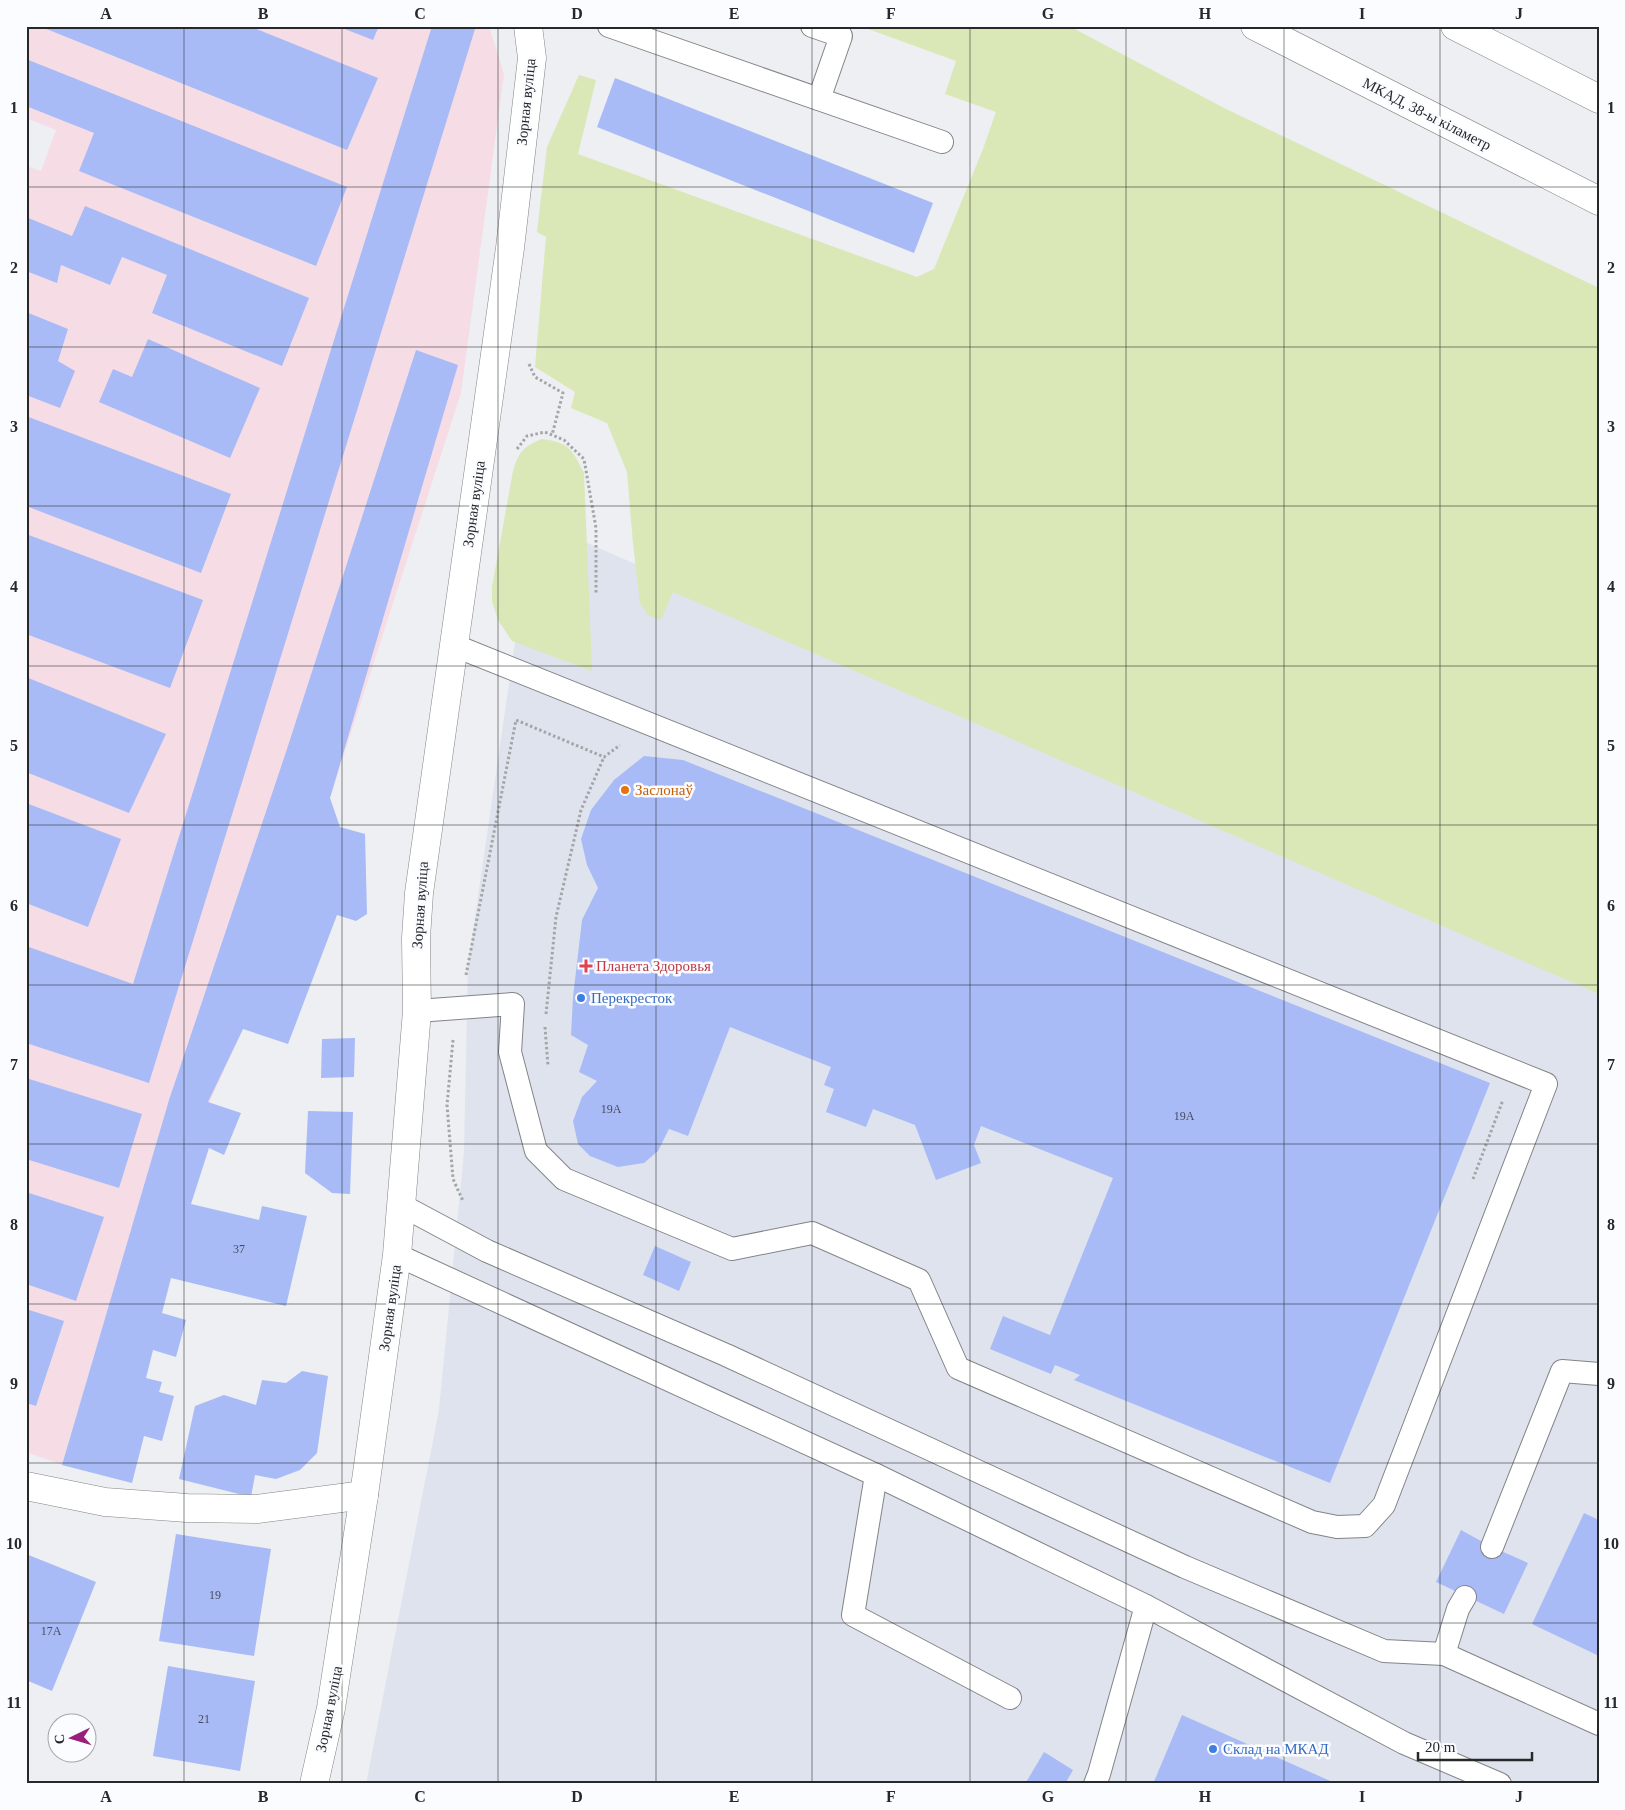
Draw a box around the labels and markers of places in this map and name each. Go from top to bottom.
place label: Заслонаў [635,782,694,798]
marker: Заслонаў [619,784,631,796]
place label: Планета Здоровья [596,958,711,974]
marker: Планета Здоровья [580,960,592,972]
place label: Перекресток [591,990,673,1006]
marker: Перекресток [575,992,587,1004]
place label: Склад на МКАД [1223,1741,1329,1757]
marker: Склад на МКАД [1207,1743,1219,1755]

